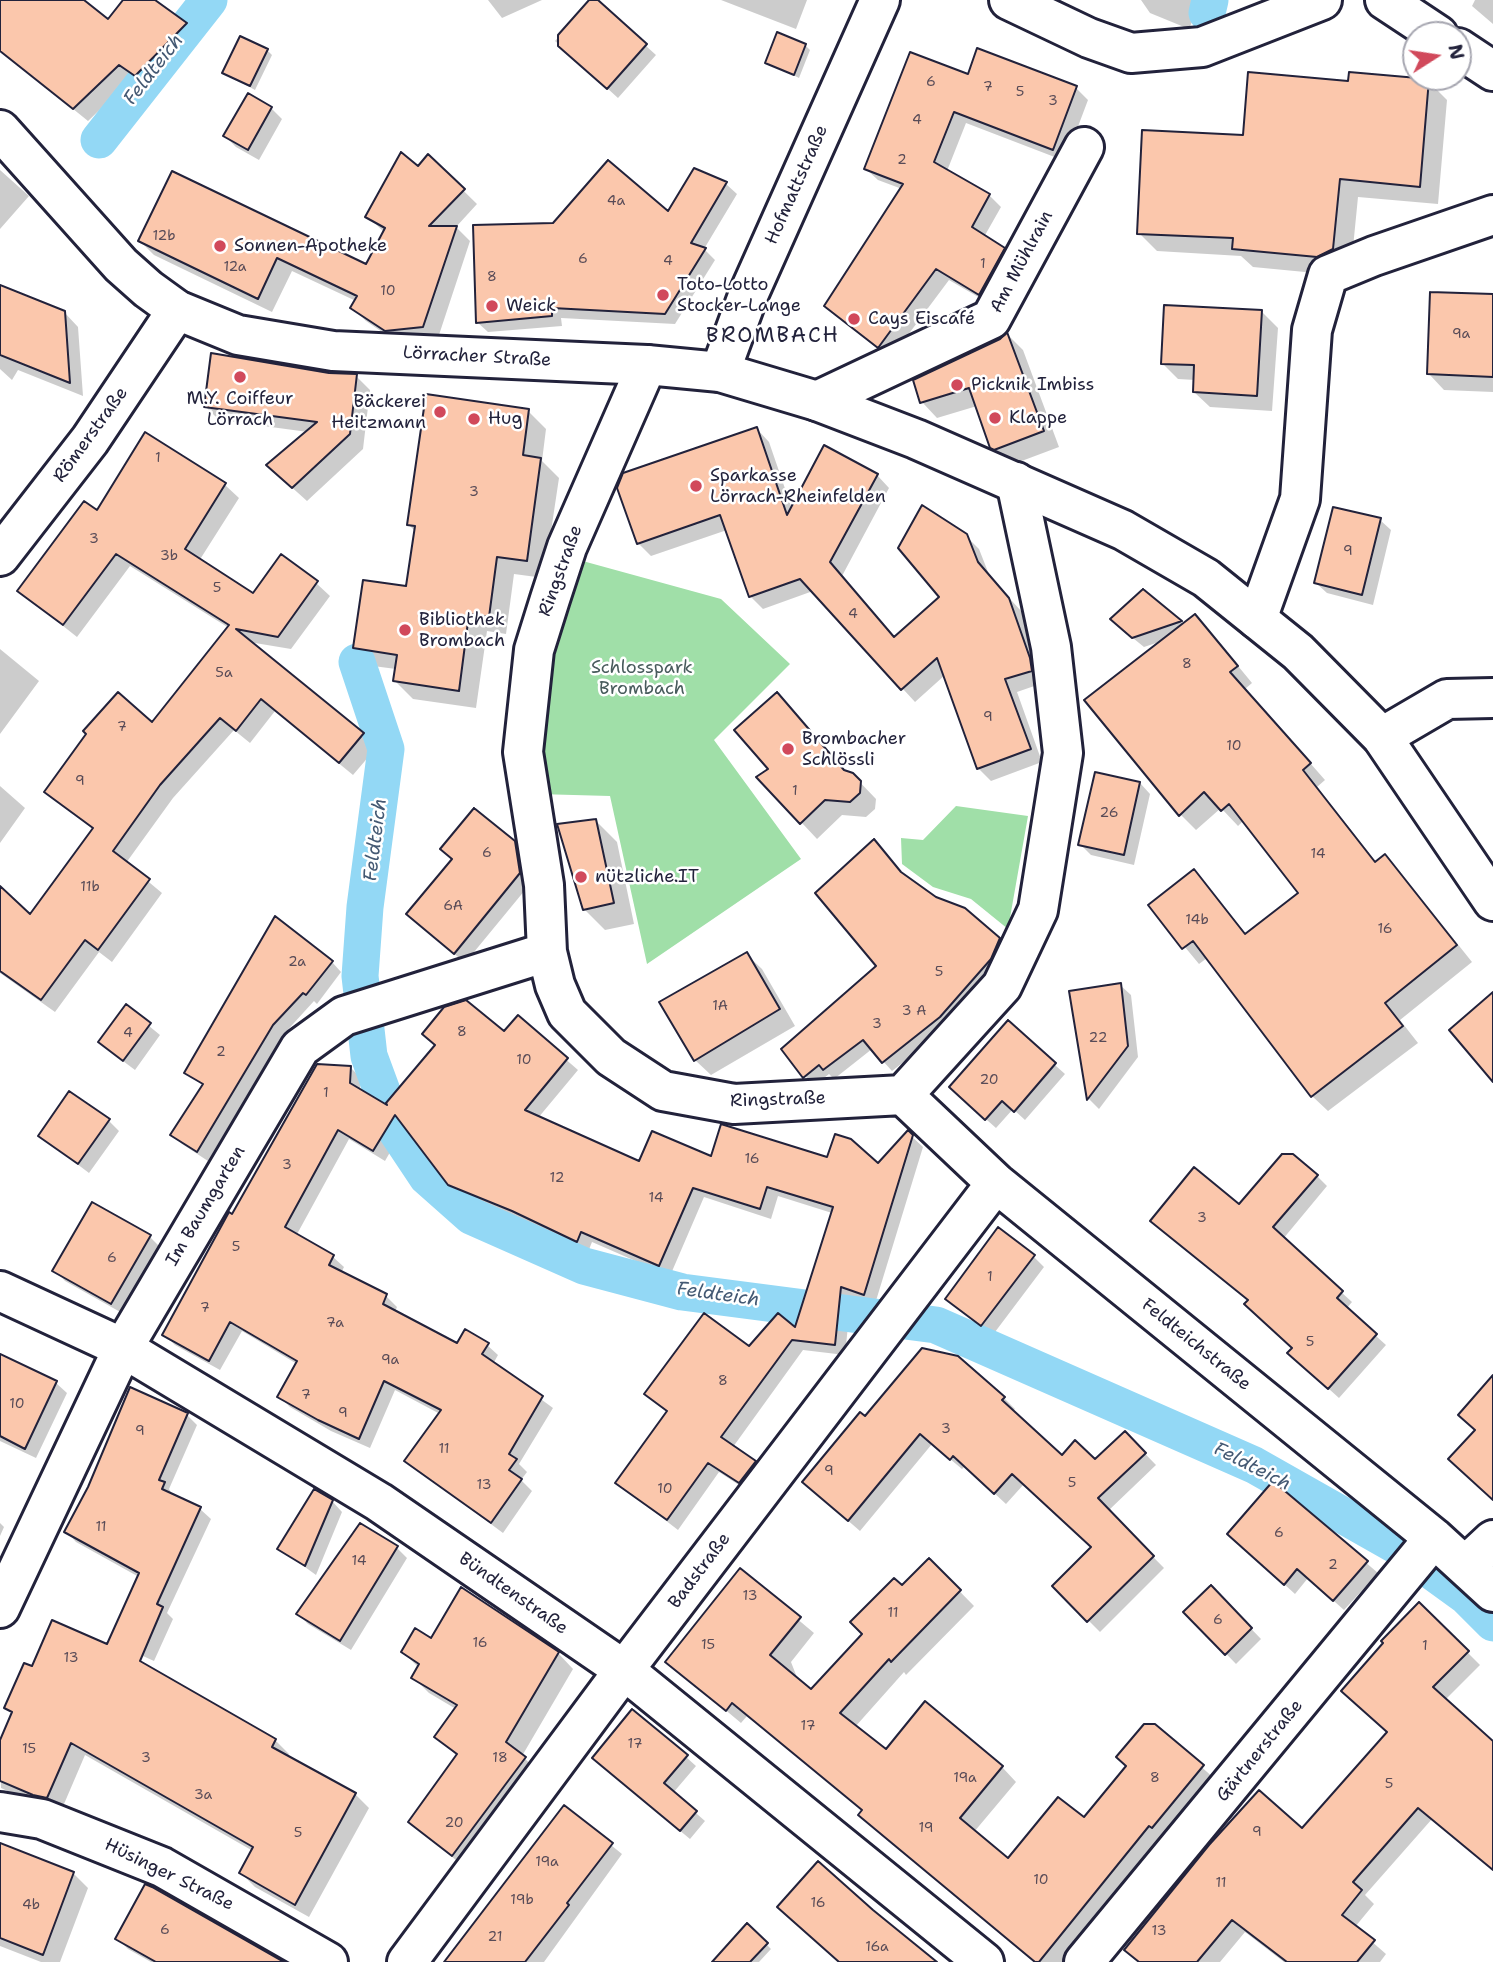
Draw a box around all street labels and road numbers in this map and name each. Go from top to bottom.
street label: Hofmattstraße [761,122,833,248]
street label: Am Mühlrain [986,207,1058,317]
street label: Lörracher Straße [402,342,552,372]
street label: Römerstraße [49,383,133,487]
street label: Ringstraße [534,522,588,620]
street label: Ringstraße [730,1088,826,1112]
street label: Im Baumgarten [162,1142,250,1270]
street label: Feldteichstraße [1137,1294,1255,1396]
street label: Badstraße [664,1529,736,1613]
street label: Bündtenstraße [454,1548,572,1640]
street label: Gärtnerstraße [1212,1696,1308,1806]
street label: Hüsinger Straße [101,1834,237,1916]

